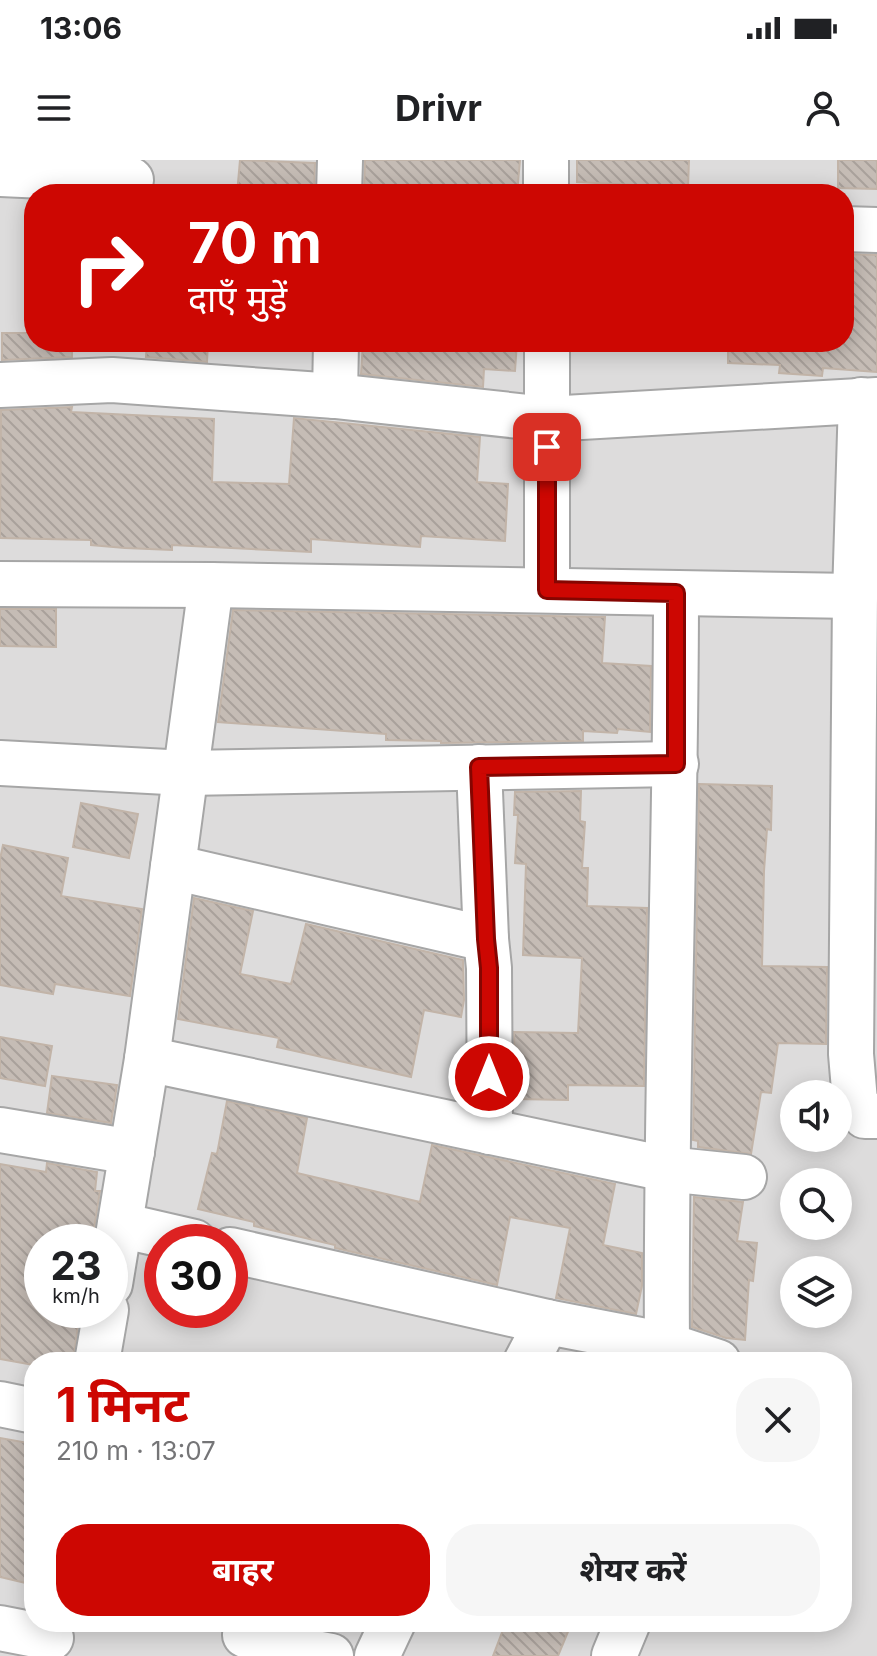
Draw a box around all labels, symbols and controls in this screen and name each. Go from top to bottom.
text: 13:06 [40,10,122,46]
icon: menu [32,86,76,130]
text: Drivr [395,86,482,130]
icon: person [801,86,845,130]
text: 70 m [188,209,322,277]
icon: right [56,216,160,320]
text: दाएँ मुड़ें [188,277,287,321]
pin [513,413,581,481]
icon: arrive [525,425,569,469]
position arrow [447,1035,531,1119]
map controls [780,1080,852,1328]
button: sound [780,1080,852,1152]
button: search [780,1168,852,1240]
speed limit sign: 30 [144,1224,248,1328]
text: 23 [50,1241,102,1290]
button: layers [780,1256,852,1328]
text: km/h [52,1284,100,1308]
text: 1 मिनट [56,1375,189,1434]
button: close [736,1378,820,1462]
text: 210 m · 13:07 [56,1435,216,1466]
button: बाहर [56,1524,430,1616]
button: शेयर करें [446,1524,820,1616]

